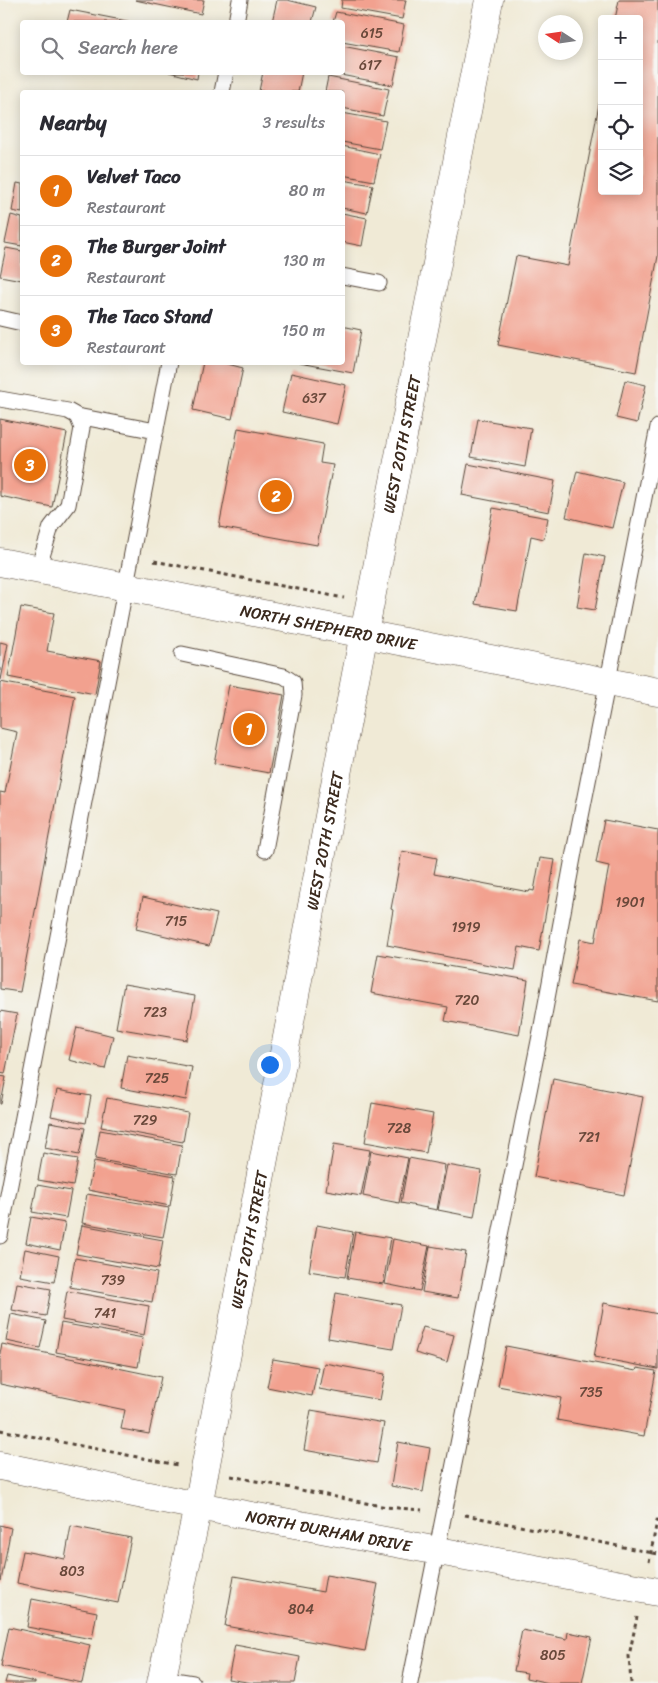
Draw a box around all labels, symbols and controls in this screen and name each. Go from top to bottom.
north arrow [538,15,583,60]
map controls [598,15,643,195]
button: + [598,15,643,60]
search box [20,20,345,75]
house number: 615 [361,21,384,46]
text: Search here [78,31,178,64]
icon: search [38,34,66,62]
house number: 617 [359,53,382,78]
button: − [598,60,643,105]
text: Nearby [40,104,106,142]
button: locate [598,105,643,150]
text: 3 results [262,108,325,137]
button: layers [598,150,643,195]
text: Velvet Taco [87,160,181,193]
text: 1 [53,176,59,205]
text: 80 m [289,176,325,205]
text: Restaurant [87,193,166,222]
text: The Burger Joint [87,230,226,263]
text: 2 [51,246,61,275]
text: 130 m [283,246,325,275]
text: Restaurant [87,263,166,292]
text: The Taco Stand [87,300,212,333]
text: 3 [52,316,60,345]
text: 150 m [282,316,325,345]
text: Restaurant [87,333,166,362]
street label: WEST 20TH STREET [374,372,429,516]
house number: 637 [302,386,327,411]
pin: 3 [14,446,46,484]
pin: 2 [260,477,292,515]
street label: NORTH SHEPHERD DRIVE [238,595,421,659]
pin: 1 [233,710,265,748]
street label: WEST 20TH STREET [297,768,352,912]
house number: 1901 [615,890,645,915]
house number: 715 [165,909,188,934]
house number: 1919 [451,915,481,940]
house number: 720 [455,988,480,1013]
house number: 723 [143,1000,167,1025]
your location [257,1052,283,1078]
house number: 725 [145,1066,170,1091]
house number: 729 [133,1108,158,1133]
house number: 728 [387,1116,412,1141]
house number: 721 [578,1125,600,1150]
street label: WEST 20TH STREET [221,1167,276,1311]
house number: 739 [101,1268,126,1293]
house number: 741 [94,1301,116,1326]
house number: 735 [579,1380,604,1405]
street label: NORTH DURHAM DRIVE [244,1501,415,1560]
house number: 803 [60,1559,85,1584]
house number: 804 [288,1597,314,1622]
house number: 805 [540,1643,566,1668]

